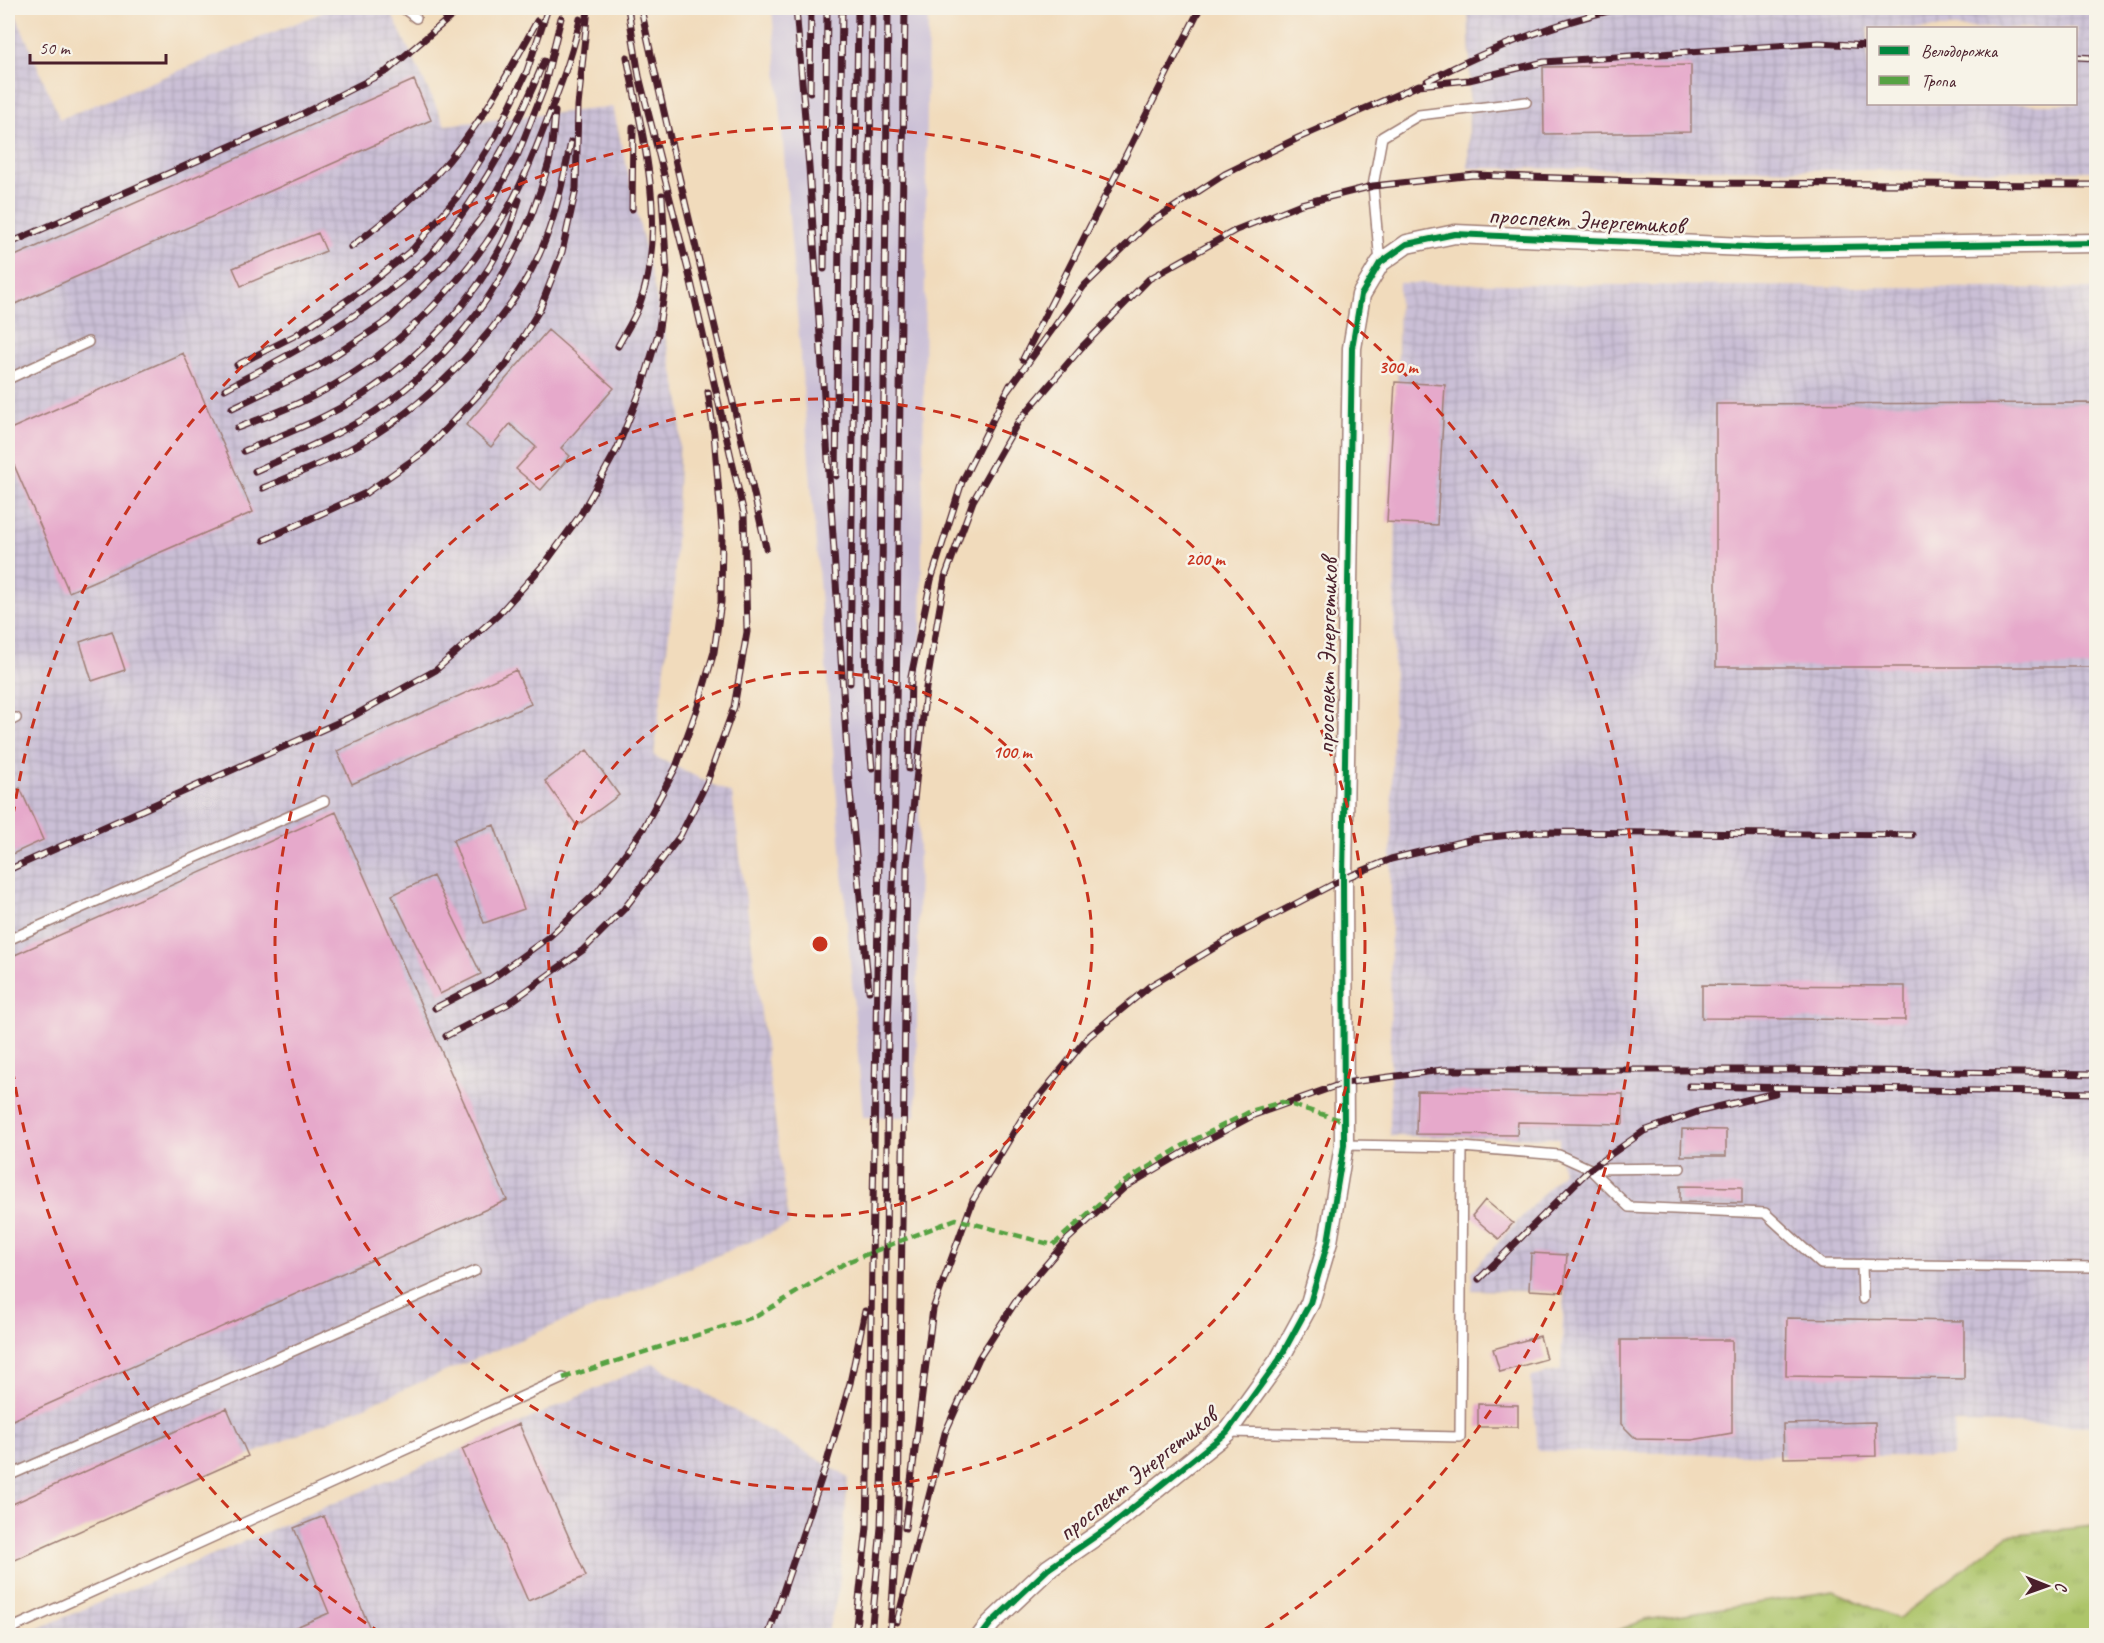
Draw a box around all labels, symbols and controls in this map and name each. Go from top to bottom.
scale bar [30,27,166,65]
legend [1867,27,2077,105]
text: 50 m [39,37,72,59]
text: Велодорожка [1921,40,1999,62]
text: Тропа [1921,70,1957,92]
street label: проспект Энергетиков [1487,198,1690,242]
text: 300 m [1379,356,1419,378]
text: 200 m [1186,548,1226,570]
street label: проспект Энергетиков [1309,553,1345,754]
text: 100 m [993,741,1033,763]
centre of rings [810,934,830,954]
street label: проспект Энергетиков [1050,1396,1227,1548]
north arrow [2017,1556,2077,1616]
text: С [2051,1582,2071,1592]

